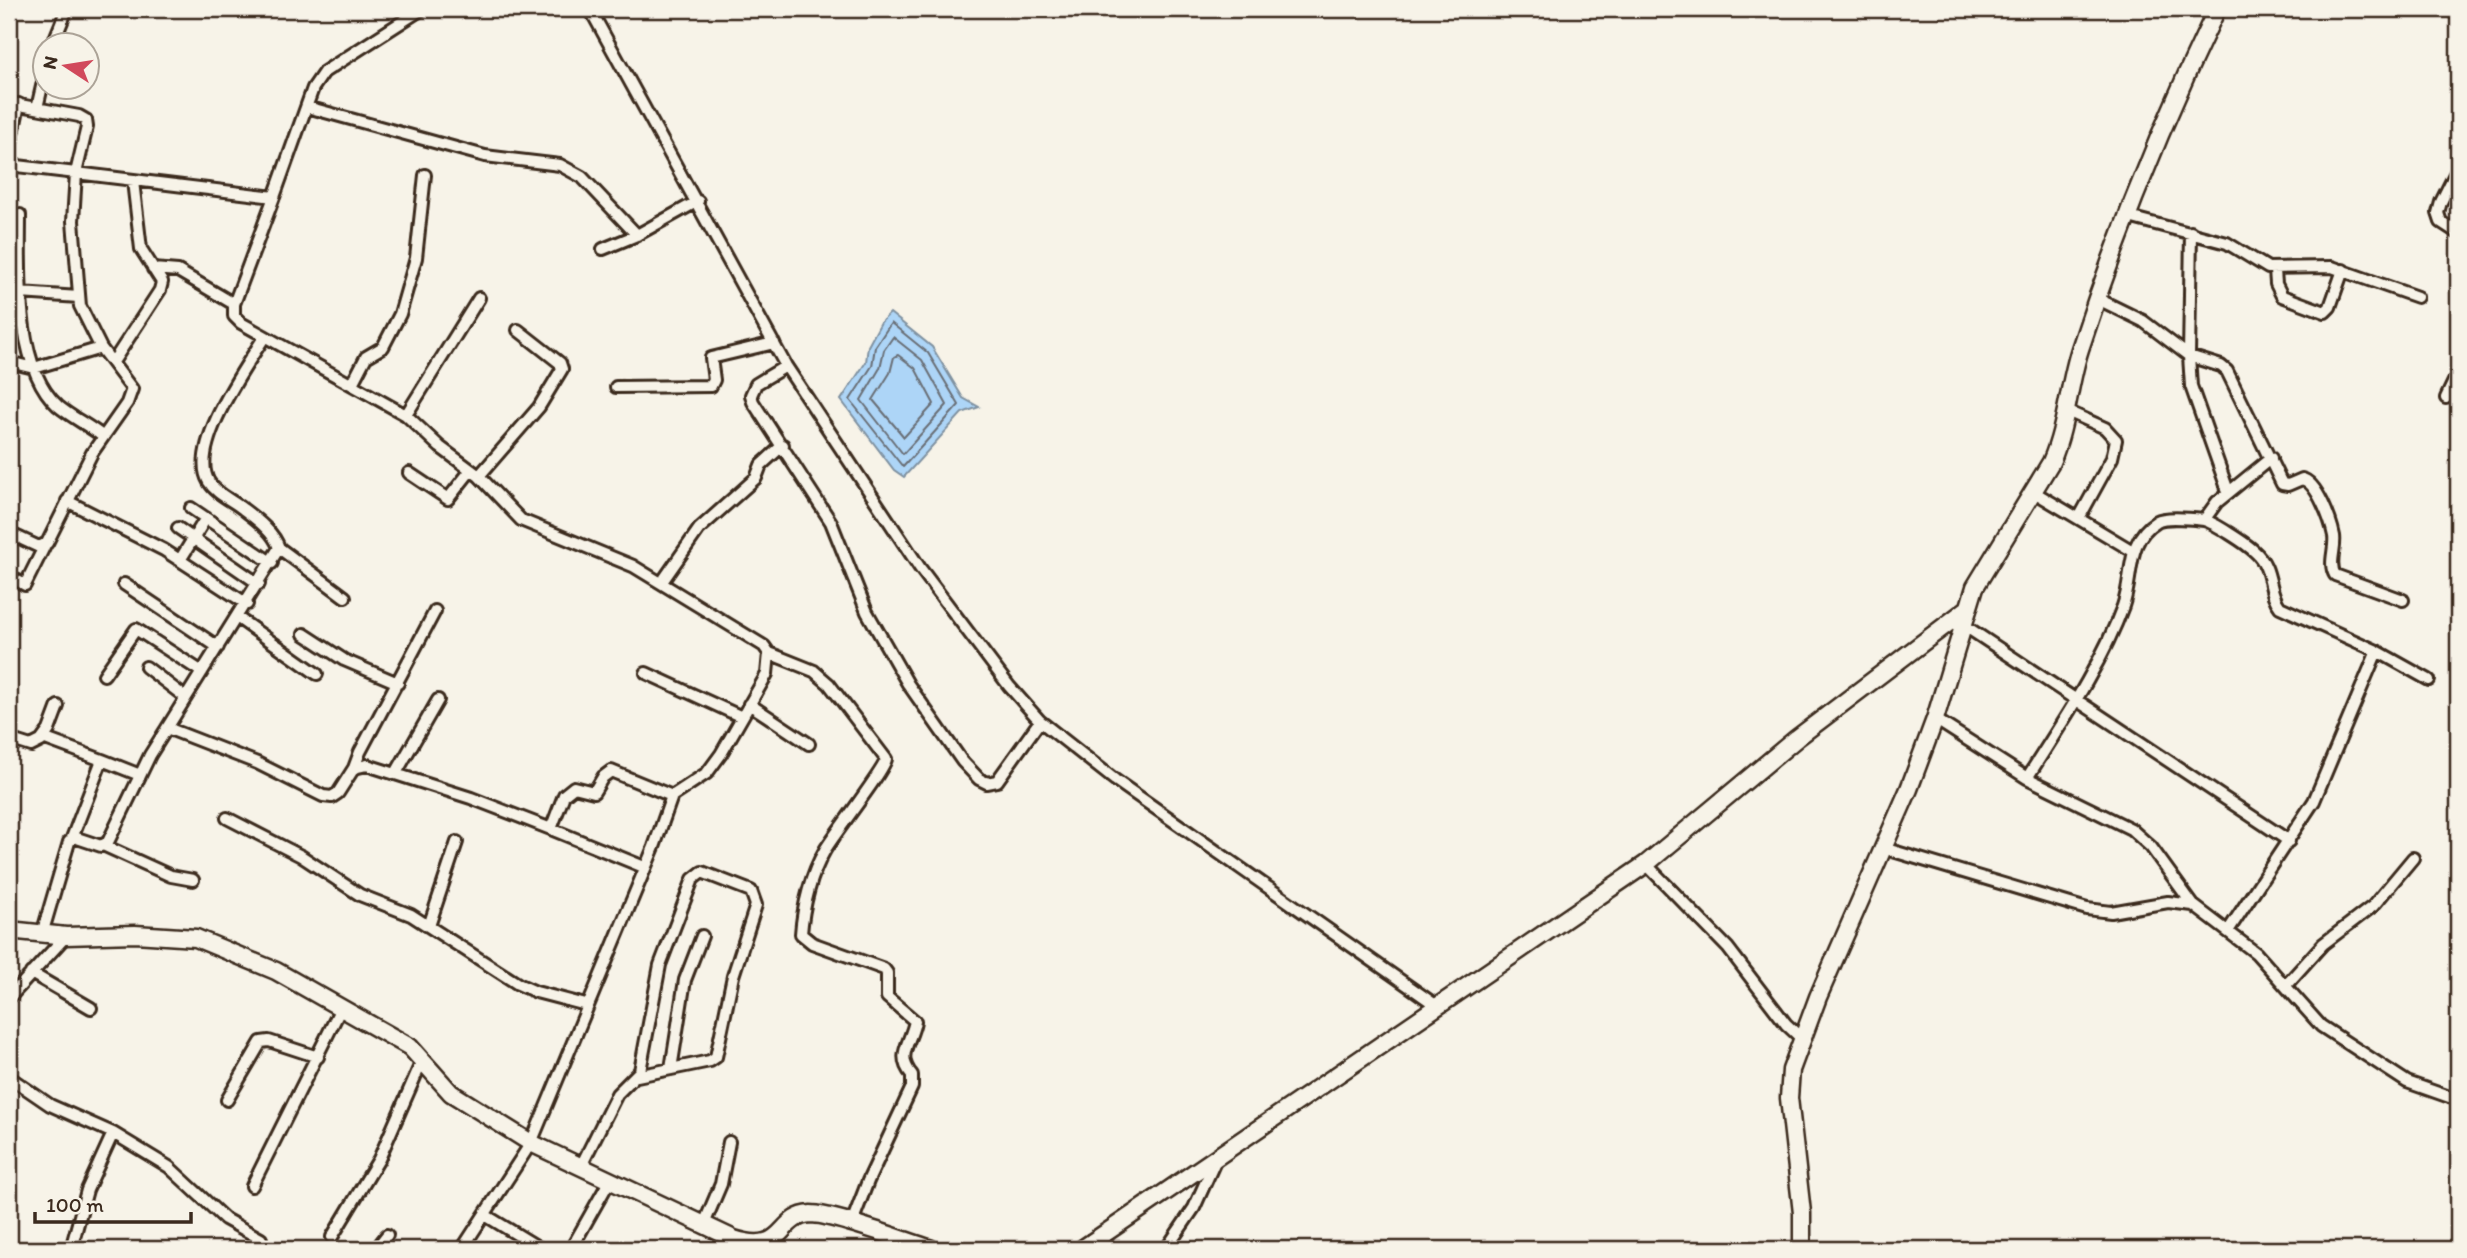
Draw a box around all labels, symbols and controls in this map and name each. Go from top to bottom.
north arrow [32,32,102,102]
text: N [37,54,62,71]
scale bar [35,1181,191,1225]
text: 100 m [46,1192,104,1217]

